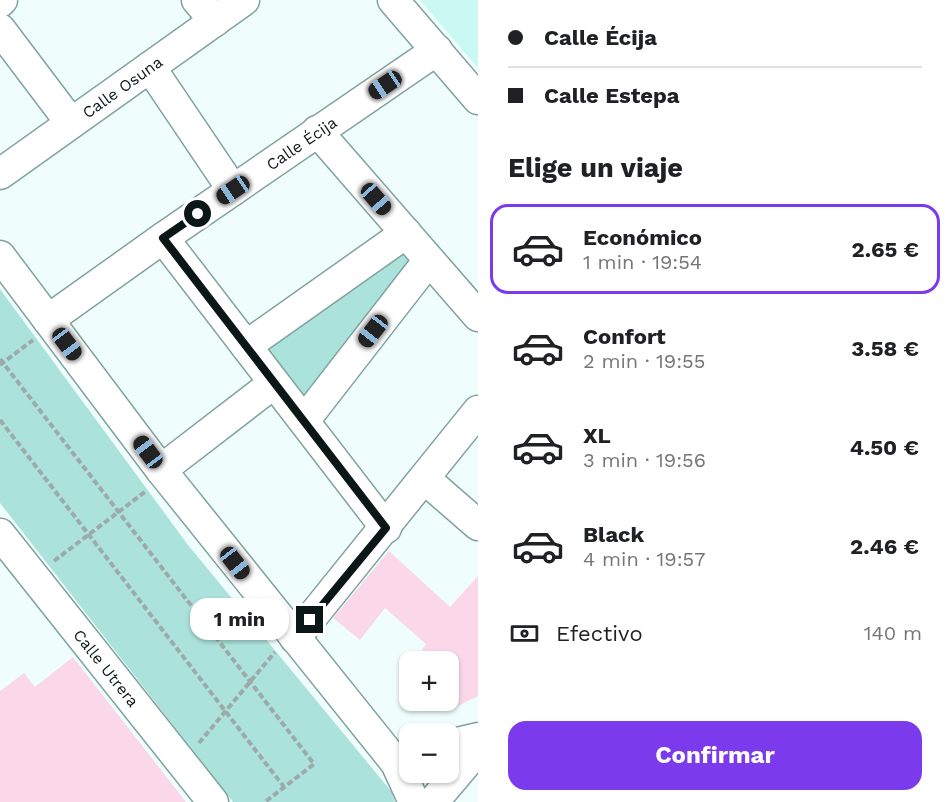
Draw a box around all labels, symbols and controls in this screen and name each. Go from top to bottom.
text: Calle Écija [544,25,657,50]
street label: Calle Osuna [79,52,166,122]
car [365,67,405,103]
text: Calle Estepa [544,83,680,108]
street label: Calle Écija [263,113,340,174]
text: Elige un viaje [508,152,683,184]
car [213,172,253,208]
car [357,180,395,218]
route start [184,200,211,227]
icon: car [511,222,565,276]
text: Económico [583,225,702,250]
text: 2.65 € [852,237,919,262]
text: 1 min · 19:54 [583,250,702,274]
car [355,311,391,351]
icon: car [511,321,565,375]
car [49,324,85,364]
text: Confort [583,324,666,349]
text: 3.58 € [851,336,919,361]
text: 2 min · 19:55 [583,349,705,373]
icon: car [511,420,565,474]
text: XL [583,423,611,448]
car [130,432,166,472]
text: 4.50 € [850,435,919,460]
text: 3 min · 19:56 [583,448,706,472]
icon: car [511,519,565,573]
text: Black [583,522,644,547]
text: 2.46 € [850,534,919,559]
car [217,543,253,583]
text: 4 min · 19:57 [583,547,705,571]
callout: 1 min [190,599,289,641]
route end [296,606,323,633]
text: 1 min [214,607,265,631]
icon: cash [508,617,541,650]
text: Efectivo [556,621,643,646]
text: 140 m [864,621,922,645]
street label: Calle Utrera [69,626,143,711]
map controls [399,651,459,783]
button: + [399,651,459,711]
button: Confirmar [508,721,922,790]
button: − [399,723,459,783]

